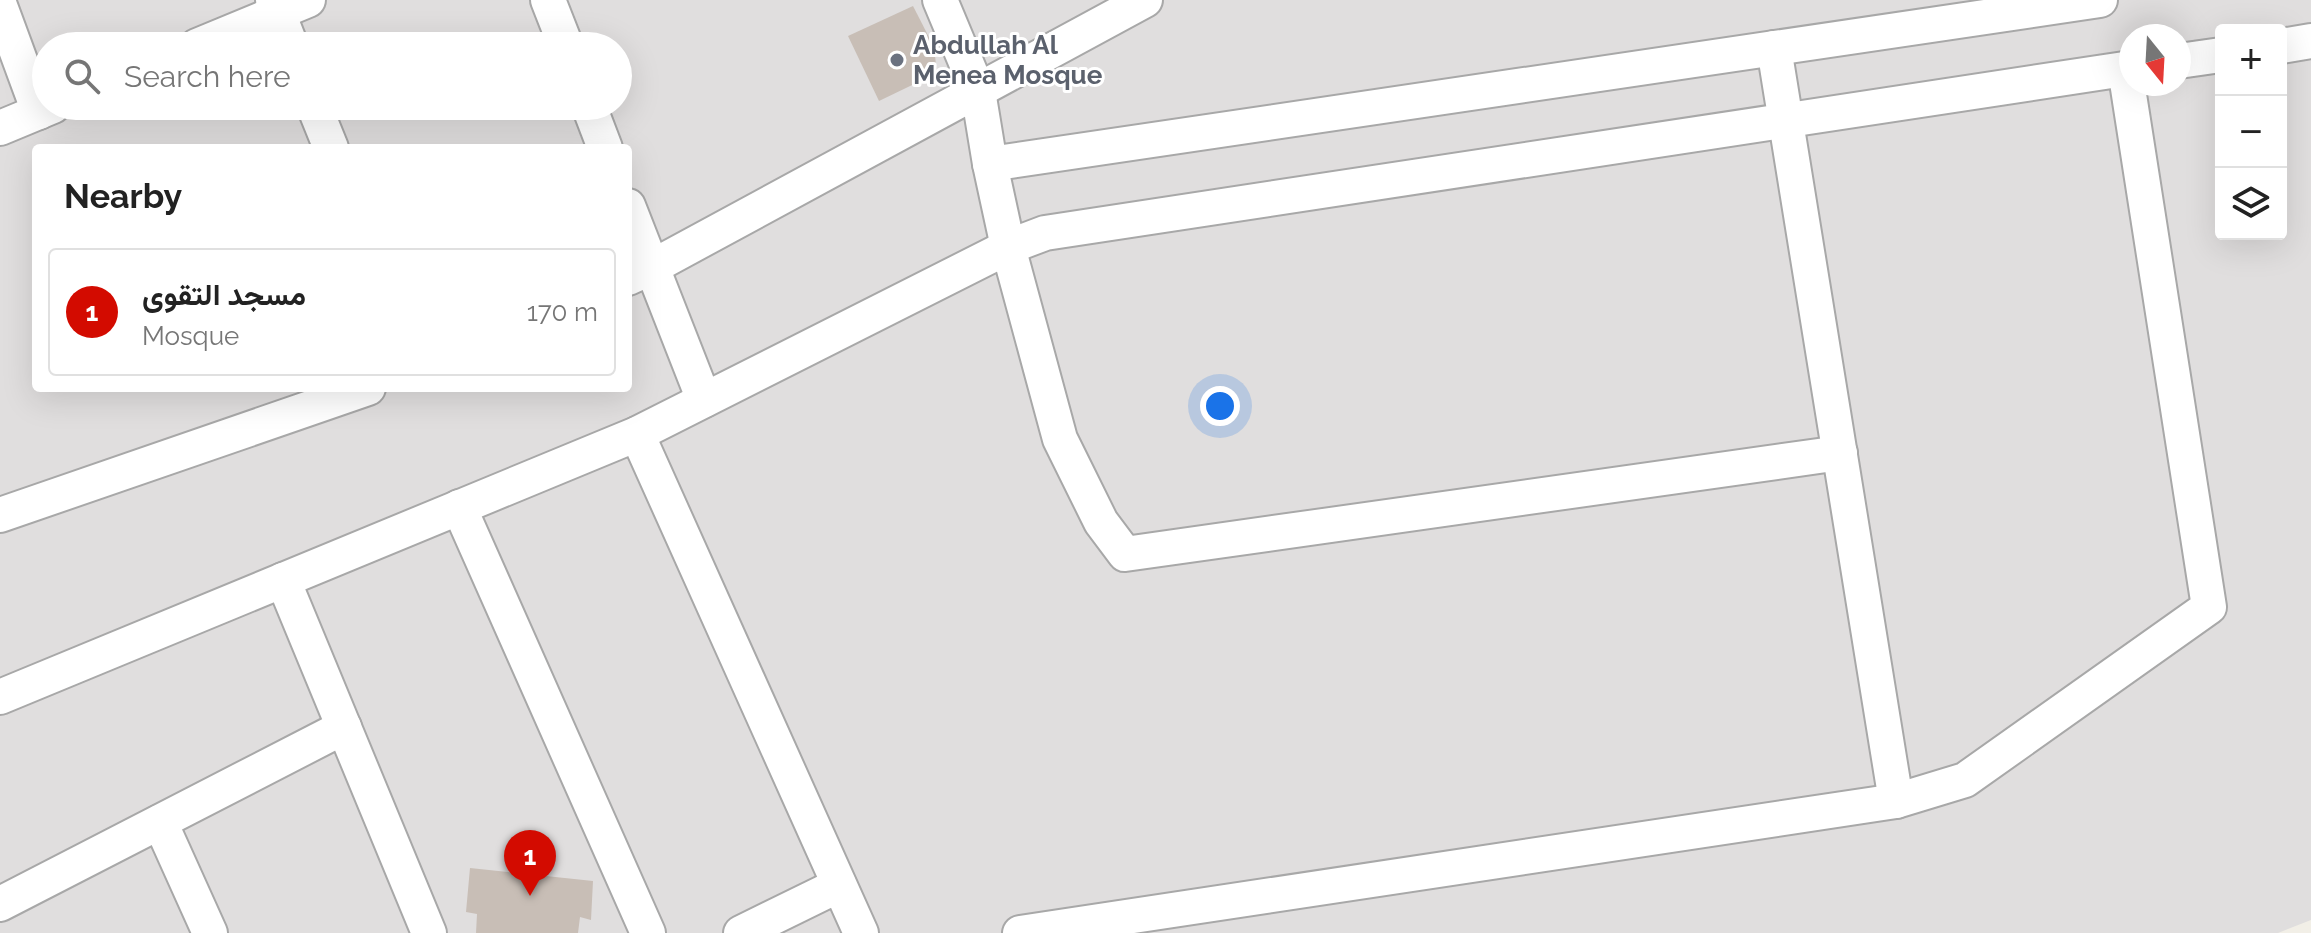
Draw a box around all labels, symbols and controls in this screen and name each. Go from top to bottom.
north arrow [2119,24,2191,96]
map controls [2215,24,2287,240]
button: + [2215,24,2287,96]
place label: Abdullah Al Menea Mosque [913,30,1103,90]
search box [32,32,632,120]
marker: Abdullah Al Menea Mosque [888,51,906,69]
icon: search [60,54,104,98]
text: Search here [124,59,291,94]
button: − [2215,96,2287,168]
button: layers [2215,168,2287,240]
text: Nearby [64,176,182,216]
text: مسجد التقوى [142,277,306,312]
text: 1 [86,297,98,327]
text: 170 m [527,297,598,327]
text: Mosque [142,321,239,351]
your location [1200,386,1240,426]
pin: 1 [504,830,556,896]

